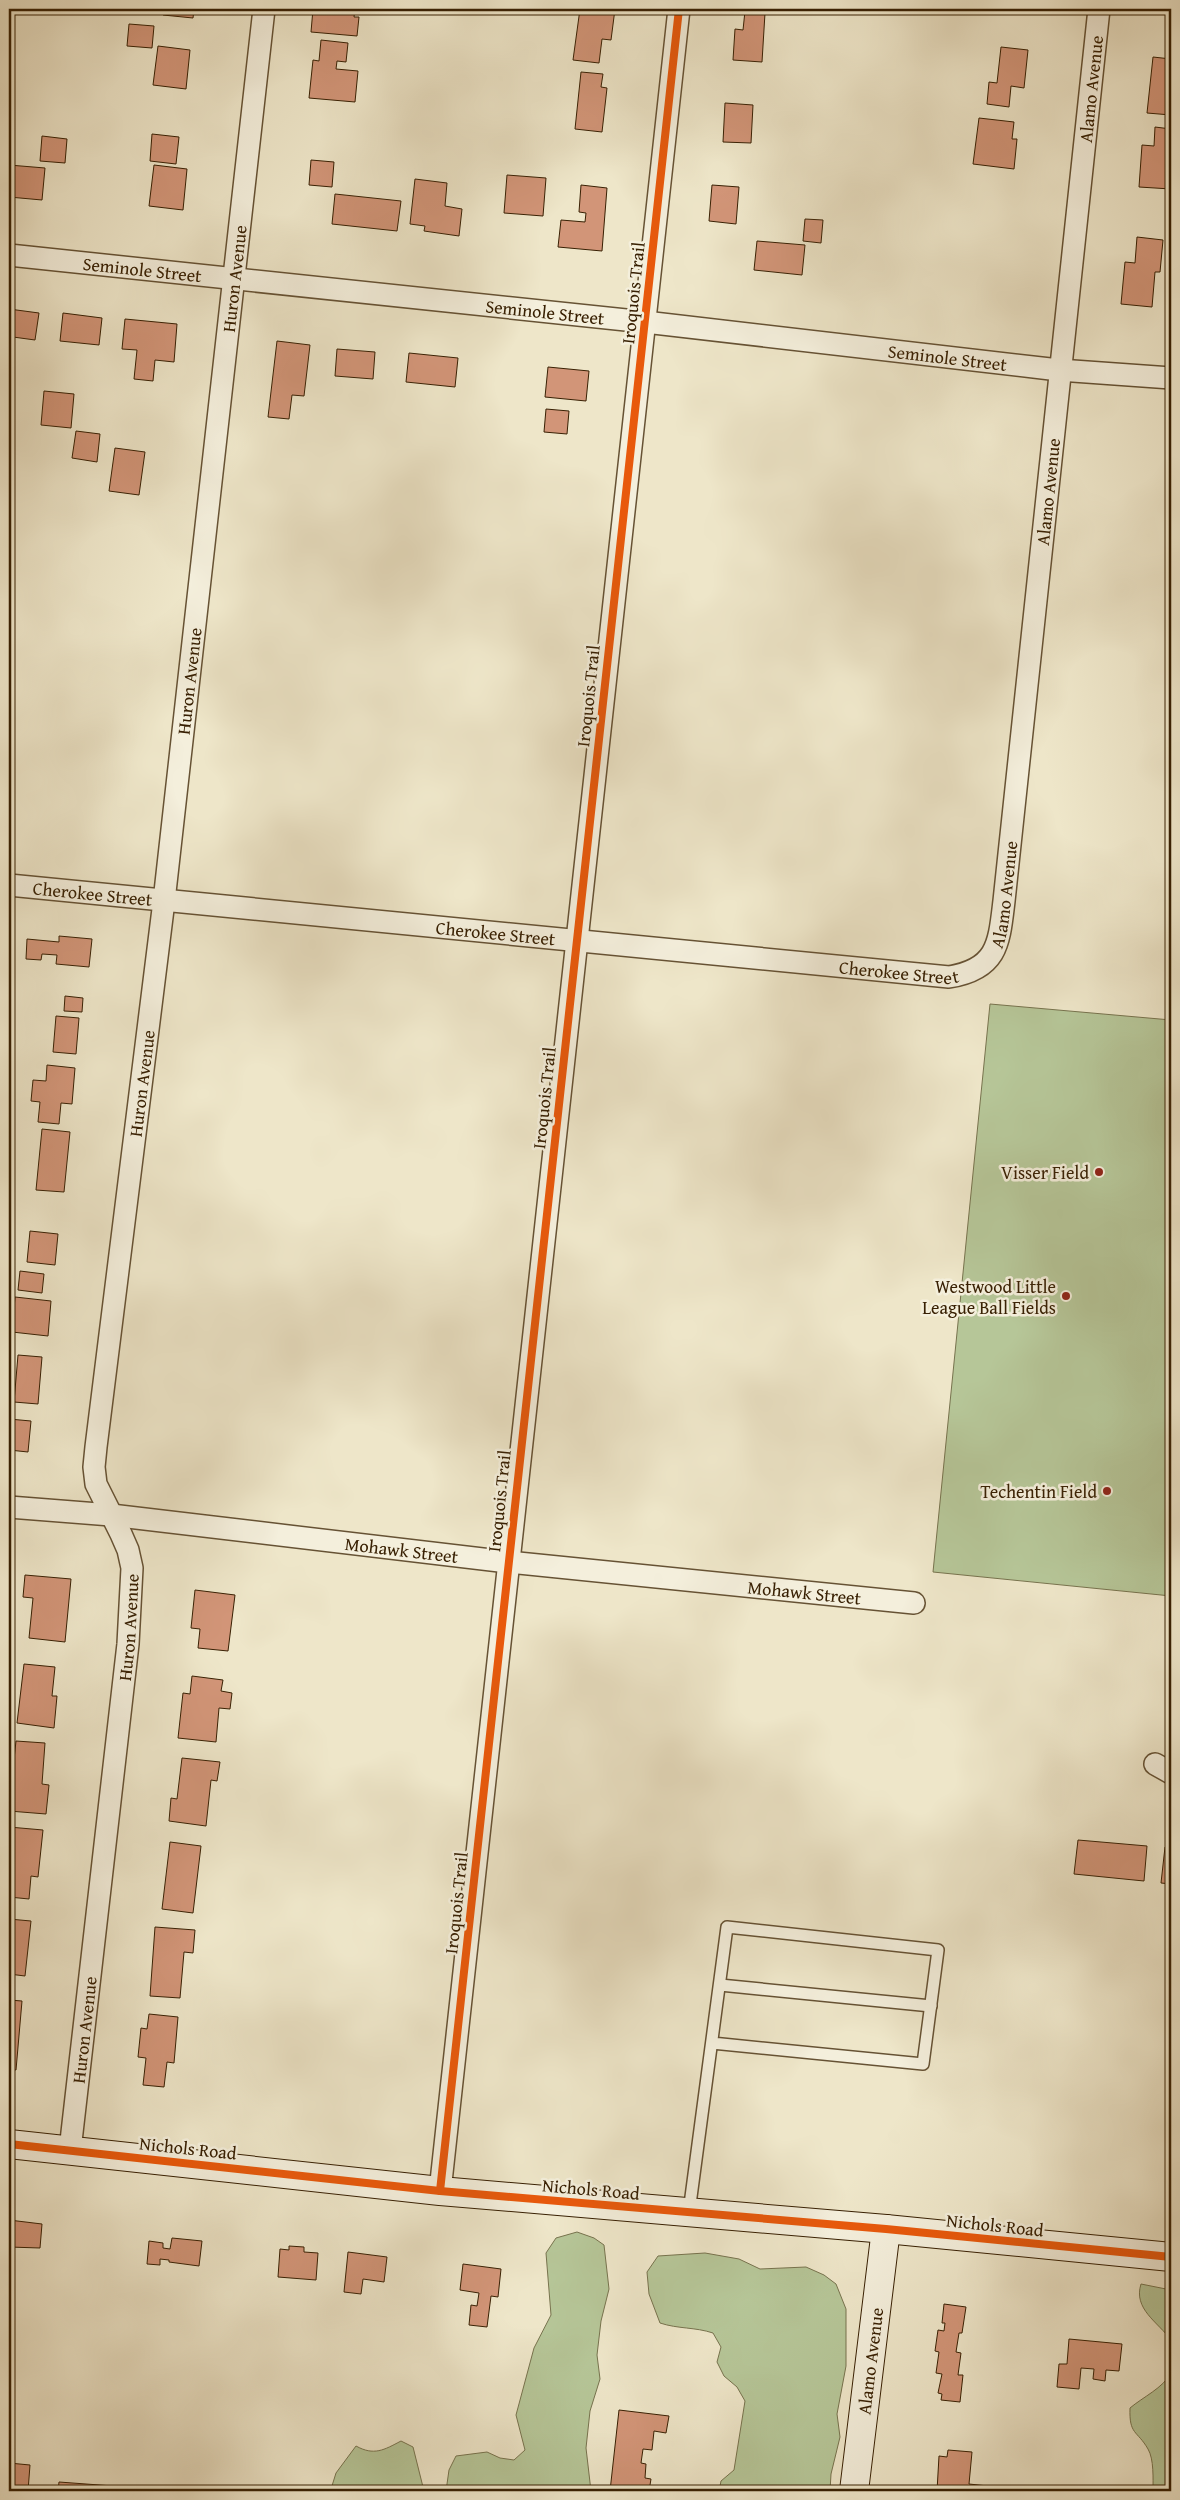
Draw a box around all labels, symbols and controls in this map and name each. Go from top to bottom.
street label: Alamo Avenue [1071,34,1110,144]
street label: Huron Avenue [214,224,253,333]
street label: Iroquois Trail [614,241,652,345]
street label: Seminole Street [81,249,204,289]
street label: Seminole Street [484,292,606,331]
street label: Seminole Street [887,337,1009,377]
street label: Alamo Avenue [1028,437,1067,547]
street label: Huron Avenue [169,626,208,736]
street label: Iroquois Trail [569,644,607,748]
street label: Alamo Avenue [983,839,1024,951]
street label: Cherokee Street [32,874,154,913]
street label: Cherokee Street [435,913,557,952]
street label: Cherokee Street [838,953,962,991]
street label: Huron Avenue [121,1028,161,1138]
street label: Iroquois Trail [525,1046,563,1150]
place label: Visser Field [1001,1159,1089,1186]
marker: Visser Field [1093,1166,1105,1178]
place label: Westwood Little League Ball Fields [922,1273,1056,1321]
marker: Westwood Little League Ball Fields [1060,1290,1072,1302]
street label: Iroquois Trail [480,1449,518,1553]
place label: Techentin Field [980,1478,1097,1505]
marker: Techentin Field [1101,1485,1113,1497]
street label: Mohawk Street [344,1529,460,1570]
street label: Huron Avenue [110,1573,145,1682]
street label: Mohawk Street [746,1573,863,1611]
street label: Iroquois Trail [437,1851,475,1955]
street label: Huron Avenue [64,1975,103,2085]
street label: Nichols Road [138,2129,238,2167]
street label: Nichols Road [541,2171,641,2207]
street label: Nichols Road [945,2206,1045,2244]
street label: Alamo Avenue [850,2306,890,2416]

